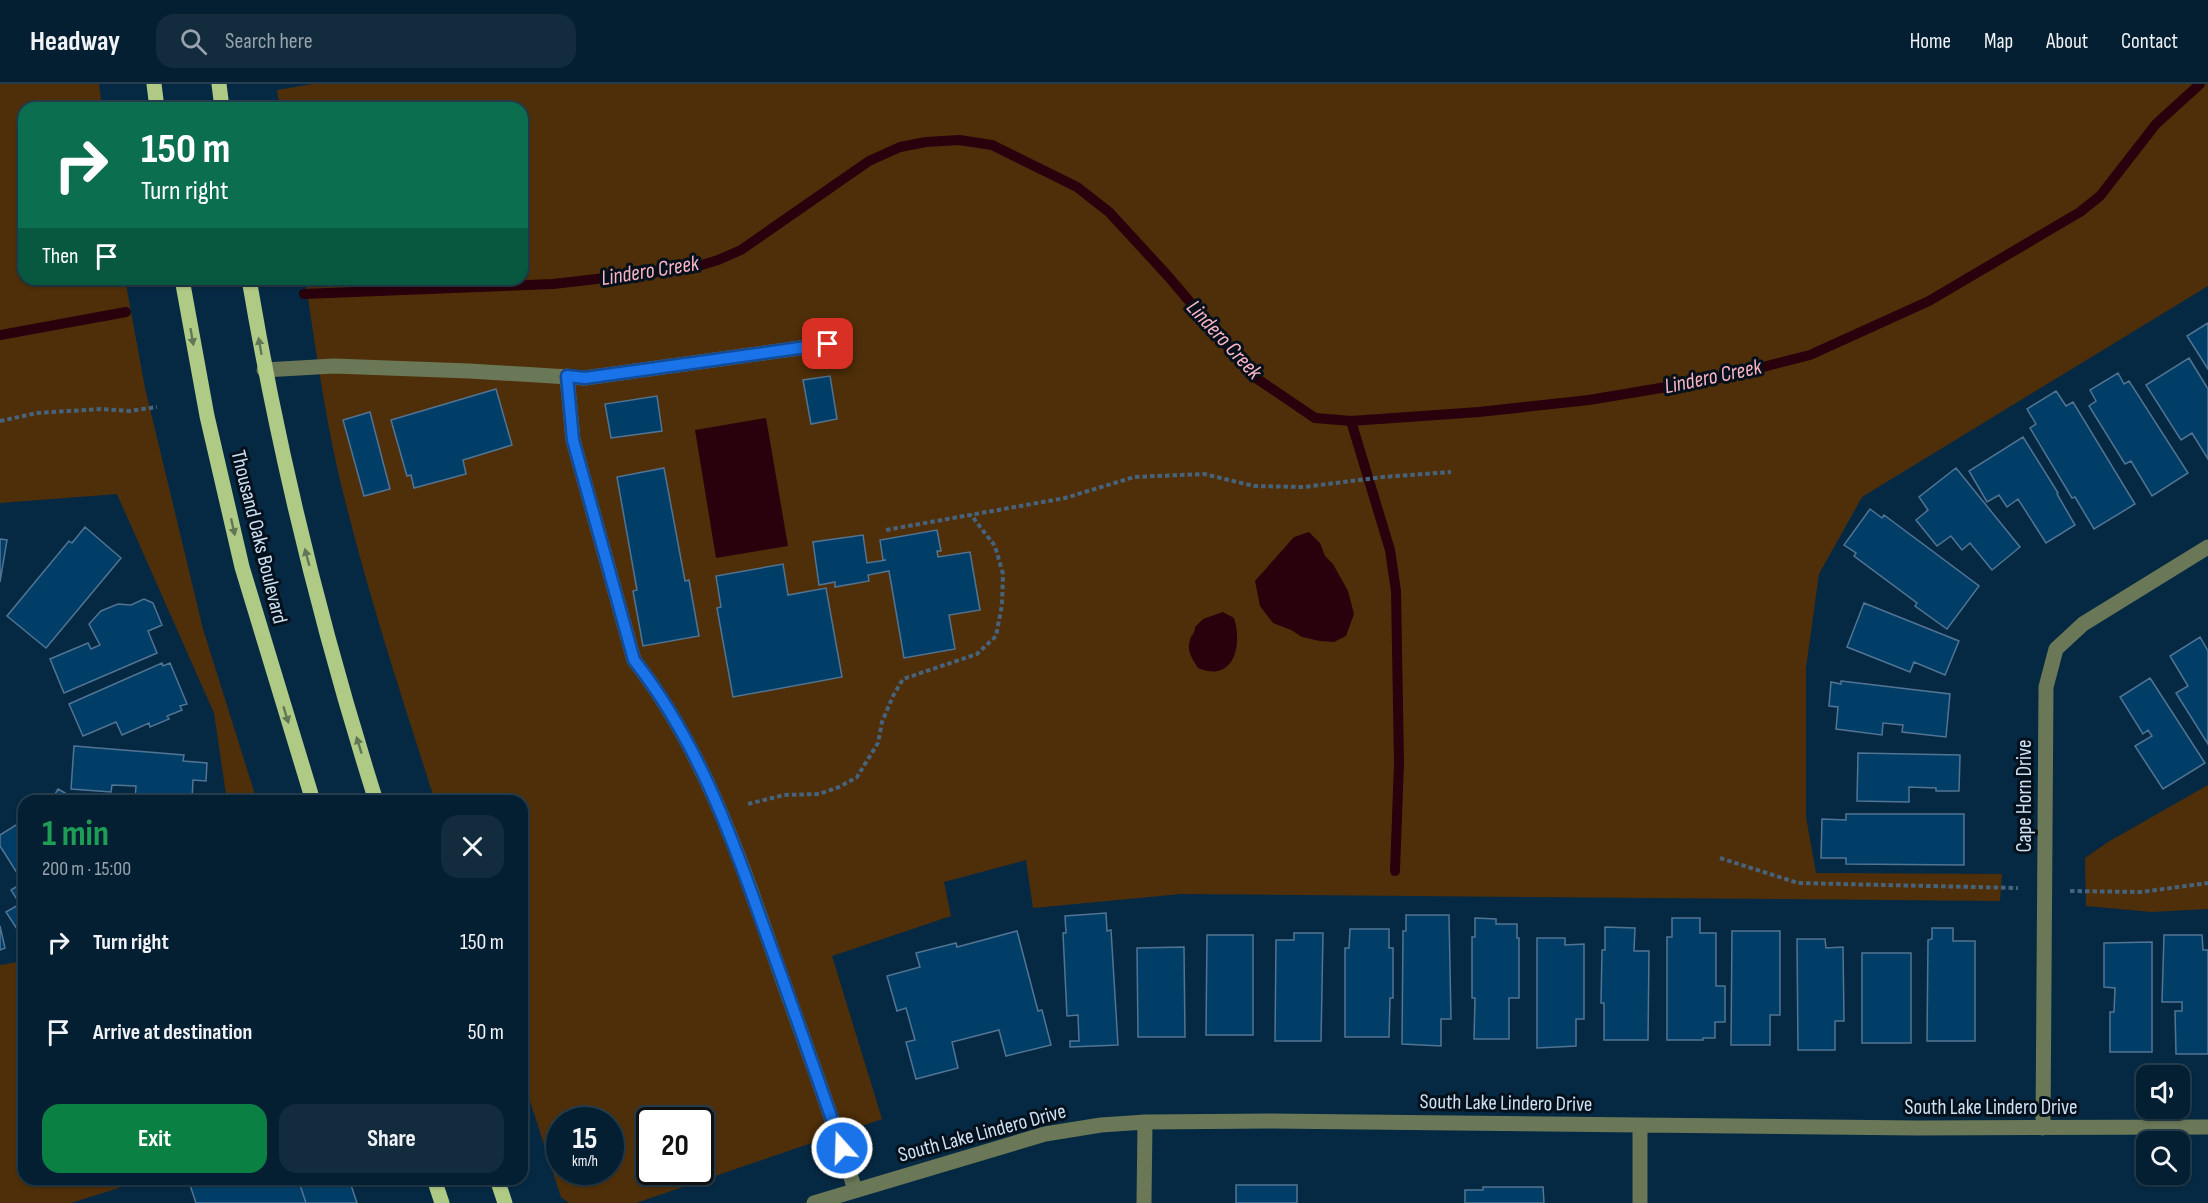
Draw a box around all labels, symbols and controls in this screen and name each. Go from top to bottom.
search box [156,14,576,68]
text: Headway [30,25,120,58]
icon: search [177,25,210,58]
text: Search here [225,28,312,55]
text: Home [1910,29,1951,54]
text: Map [1984,29,2013,54]
text: About [2046,29,2088,54]
text: Contact [2121,29,2178,54]
text: 150 m [141,124,230,175]
icon: right [42,126,120,204]
text: Turn right [141,175,228,207]
icon: arrive [90,240,123,273]
text: Then [42,243,78,270]
water label: Lindero Creek [599,250,702,292]
water label: Lindero Creek [1180,295,1268,386]
pin [802,318,853,369]
one-way arrow [188,327,197,346]
icon: arrive [811,327,844,360]
one-way arrow [255,337,264,356]
water label: Lindero Creek [1662,353,1765,400]
street label: Thousand Oaks Boulevard [225,448,293,626]
one-way arrow [228,518,238,537]
one-way arrow [302,548,311,566]
one-way arrow [282,706,291,724]
one-way arrow [354,736,363,754]
street label: Cape Horn Drive [2012,740,2037,852]
text: 1 min [42,813,109,856]
button: close [441,815,504,878]
text: 200 m · 15:00 [42,857,131,881]
icon: right [42,926,75,959]
text: Turn right [93,929,169,956]
text: 150 m [460,929,504,956]
icon: arrive [42,1016,75,1049]
text: Arrive at destination [93,1019,252,1046]
text: 50 m [468,1019,504,1046]
map controls [2136,1065,2190,1185]
button: sound [2136,1065,2190,1119]
street label: South Lake Lindero Drive [1419,1089,1593,1117]
street label: South Lake Lindero Drive [1905,1095,2077,1120]
street label: South Lake Lindero Drive [895,1099,1069,1167]
button: Exit [42,1104,267,1173]
button: Share [279,1104,504,1173]
speed limit sign: 20 [636,1107,714,1185]
position arrow [810,1116,874,1180]
text: 15 [573,1121,598,1157]
button: search [2136,1131,2190,1185]
text: km/h [572,1152,598,1171]

